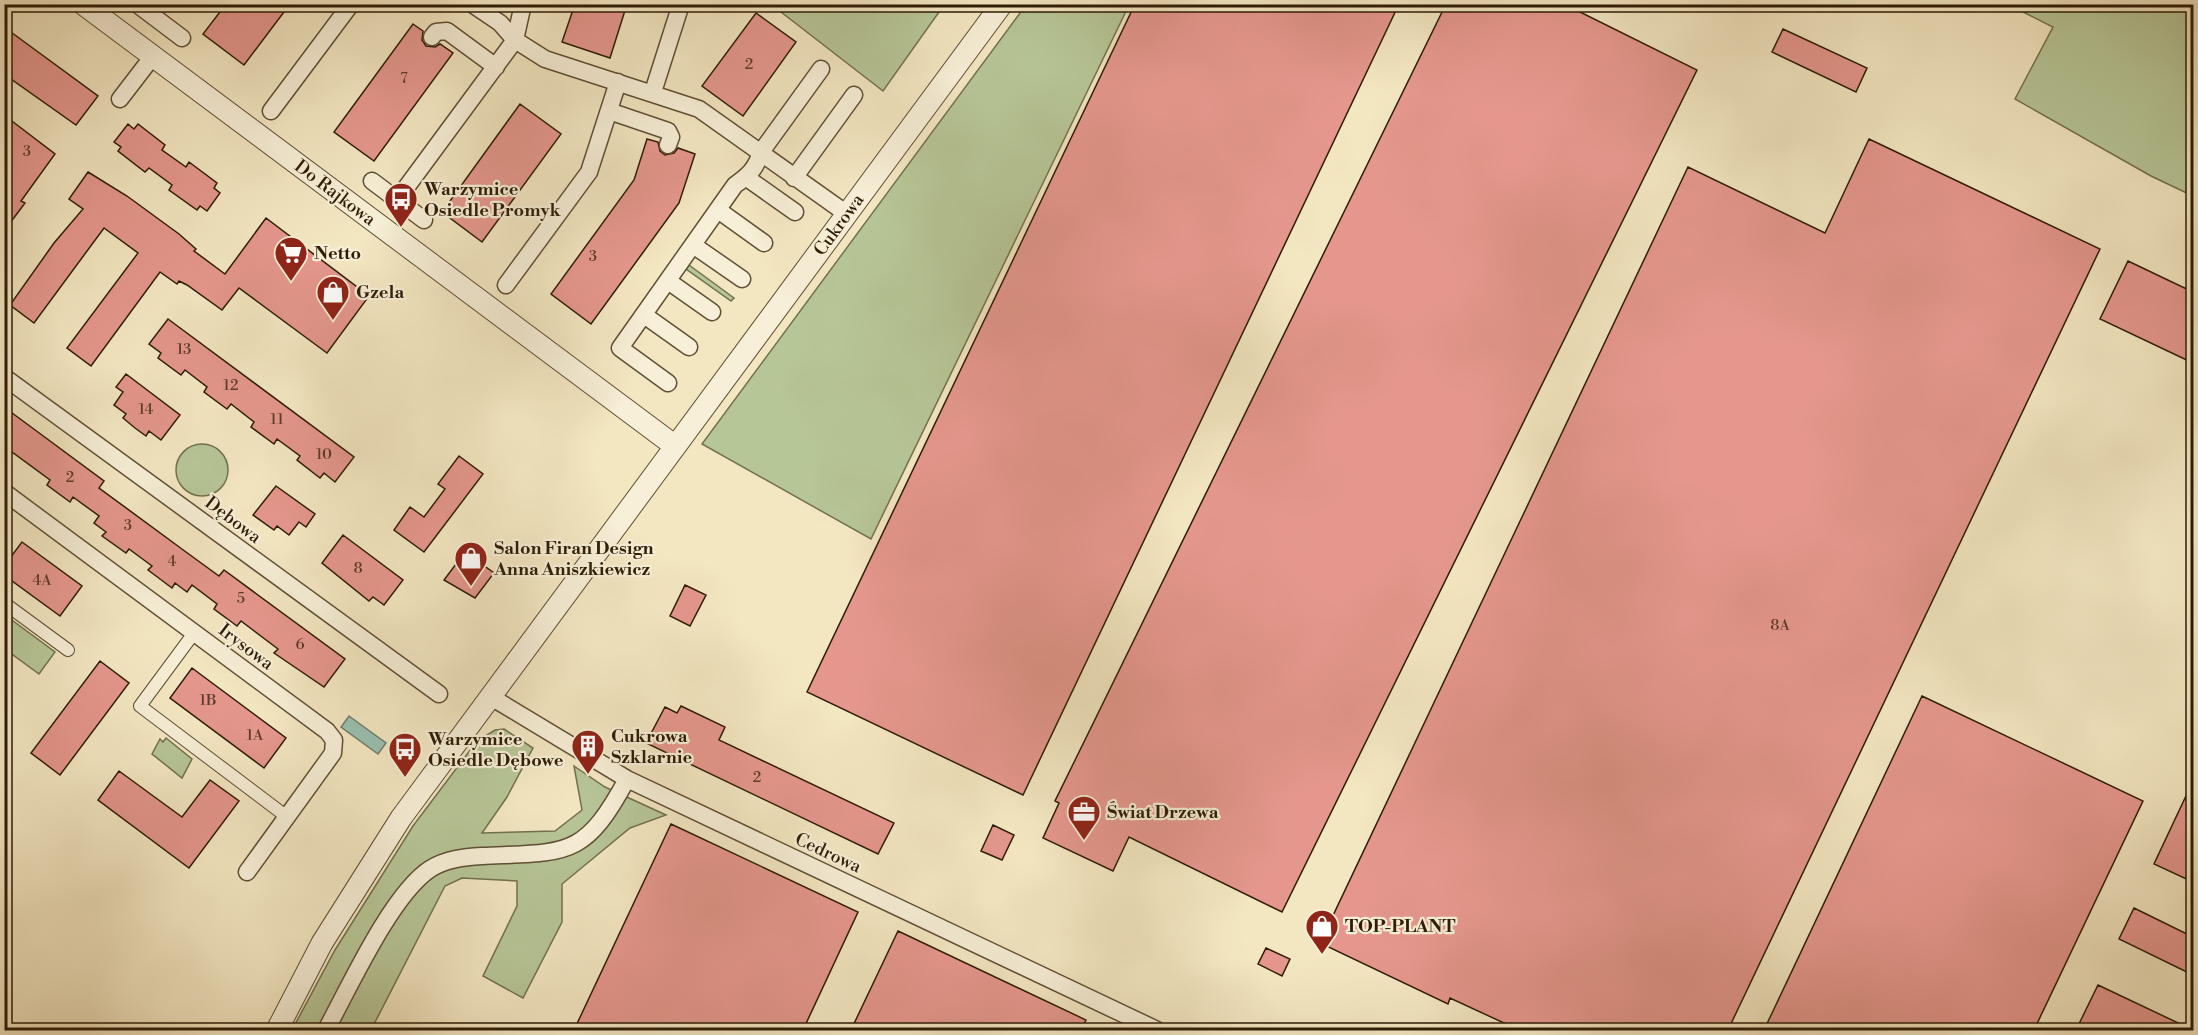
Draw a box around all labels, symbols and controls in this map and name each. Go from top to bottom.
house number: 2 [745,55,753,74]
house number: 7 [400,69,408,88]
house number: 3 [23,142,31,161]
street label: Do Rajkowa [290,155,381,232]
place label: Warzymice Osiedle Promyk [423,178,562,222]
bus stop icon: Warzymice Osiedle Promyk [383,181,419,228]
street label: Cukrowa [809,189,870,260]
supermarket icon: Netto [273,235,309,282]
place label: Netto [314,242,361,265]
house number: 3 [589,247,597,266]
shop icon: Gzela [315,274,351,321]
place label: Gzela [356,281,404,304]
house number: 13 [177,340,191,359]
house number: 12 [223,376,239,395]
house number: 14 [139,400,153,419]
house number: 11 [270,410,284,429]
house number: 10 [316,445,332,464]
house number: 2 [66,468,74,487]
street label: Dębowa [200,491,266,549]
house number: 3 [124,516,132,535]
place label: Salon Firan Design Anna Aniszkiewicz [493,537,654,581]
shop icon: Salon Firan Design Anna Aniszkiewicz [453,540,489,587]
house number: 4 [168,552,177,571]
house number: 8 [353,559,363,578]
house number: 4A [32,571,52,590]
house number: 5 [237,589,245,608]
house number: 8A [1770,616,1790,635]
street label: Irysowa [214,619,279,676]
house number: 6 [295,635,305,654]
house number: 1B [199,691,217,710]
place label: Cukrowa Szklarnie [611,725,692,769]
house number: 1A [247,726,264,745]
place label: Warzymice Osiedle Dębowe [427,728,564,772]
building icon: Cukrowa Szklarnie [570,728,606,775]
bus stop icon: Warzymice Osiedle Dębowe [387,731,423,778]
house number: 2 [753,768,761,787]
office icon: Świat Drzewa [1066,794,1102,841]
place label: Świat Drzewa [1107,801,1219,824]
street label: Cedrowa [791,828,866,879]
shop icon: TOP-PLANT [1304,908,1340,955]
place label: TOP-PLANT [1345,915,1456,938]

